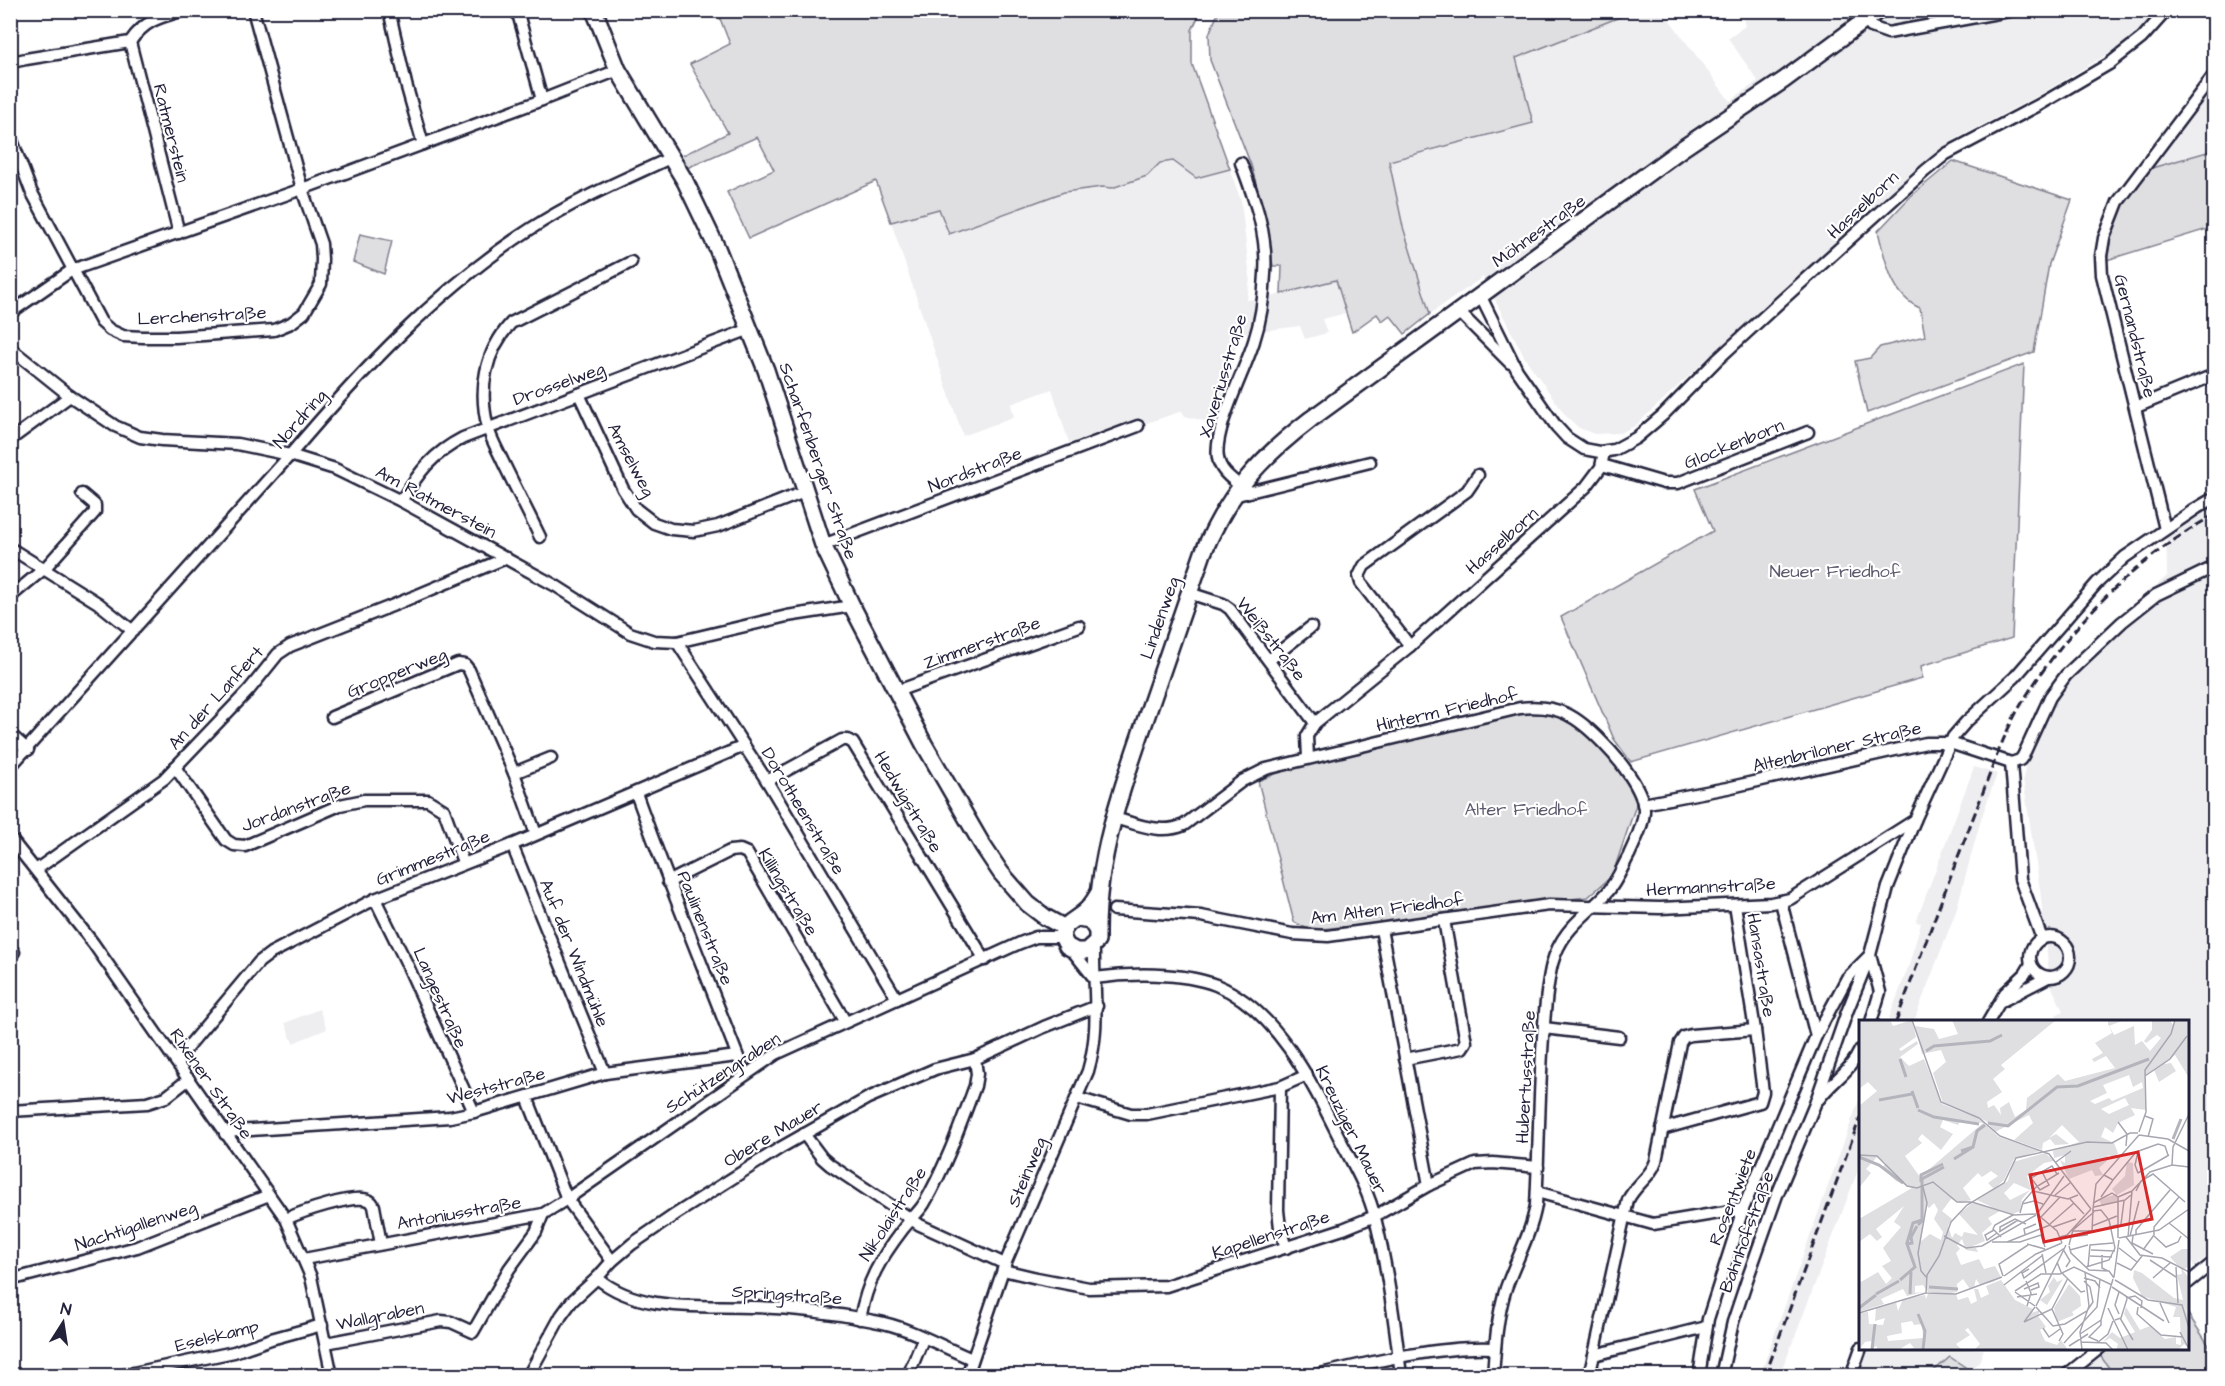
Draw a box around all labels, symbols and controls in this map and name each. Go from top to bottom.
street label: Ratmerstein [147,81,195,185]
street label: Hasselborn [1822,165,1904,245]
street label: Möhnestraße [1487,188,1591,274]
street label: Gernandstraße [2108,272,2162,401]
street label: Lerchenstraße [137,300,267,332]
street label: Xaveriusstraße [1192,311,1254,441]
street label: Drosselweg [510,356,609,413]
street label: Scharfenberger Straße [772,359,864,563]
street label: Nordring [267,384,334,455]
street label: Glockenborn [1680,413,1788,475]
street label: Amselweg [600,418,661,502]
street label: Nordstraße [925,441,1026,499]
street label: Am Ratmerstein [371,460,501,544]
street label: Hasselborn [1460,502,1544,580]
park label: Neuer Friedhof [1770,559,1901,584]
street label: Lindenweg [1134,573,1187,663]
street label: Weißstraße [1230,592,1312,686]
street label: Zimmerstraße [920,610,1044,676]
street label: An der Lanfert [163,640,270,755]
street label: Gropperweg [343,642,451,705]
street label: Hinterm Friedhof [1374,681,1521,738]
street label: Altenbriloner Straße [1750,715,1924,779]
street label: Dorotheenstraße [755,743,851,880]
street label: Hedwigstraße [867,747,948,858]
street label: Jordanstraße [238,776,355,838]
park label: Alter Friedhof [1465,797,1587,822]
street label: Grimmestraße [372,824,494,892]
street label: Killingstraße [751,843,824,941]
street label: Paulinenstraße [671,867,739,989]
street label: Hermannstraße [1646,871,1777,903]
street label: Auf der Windmühle [533,875,615,1031]
street label: Am Alten Friedhof [1309,887,1465,931]
street label: Hansastraße [1740,911,1782,1019]
street label: Langestraße [406,944,473,1053]
street label: Hubertusstraße [1510,1010,1542,1144]
inset map [1859,1020,2189,1350]
street label: Rixener Straße [163,1024,259,1145]
street label: Schützengraben [660,1026,786,1121]
street label: Weststraße [444,1061,548,1111]
street label: Kreuziger Mauer [1308,1061,1393,1199]
street label: Obere Mauer [719,1095,827,1173]
street label: Steinweg [1001,1133,1054,1211]
street label: Rosentwiete [1703,1145,1763,1249]
street label: Nikolaistraße [853,1162,933,1266]
street label: Bahnhofstraße [1713,1168,1781,1296]
street label: Antoniusstraße [395,1190,523,1236]
street label: Nachtigallenweg [72,1194,201,1258]
street label: Kapellenstraße [1209,1204,1333,1266]
street label: Springstraße [731,1279,843,1312]
north arrow [33,1293,93,1353]
street label: Wallgraben [334,1295,426,1338]
text: N [59,1298,73,1321]
street label: Eselskamp [172,1314,262,1358]

